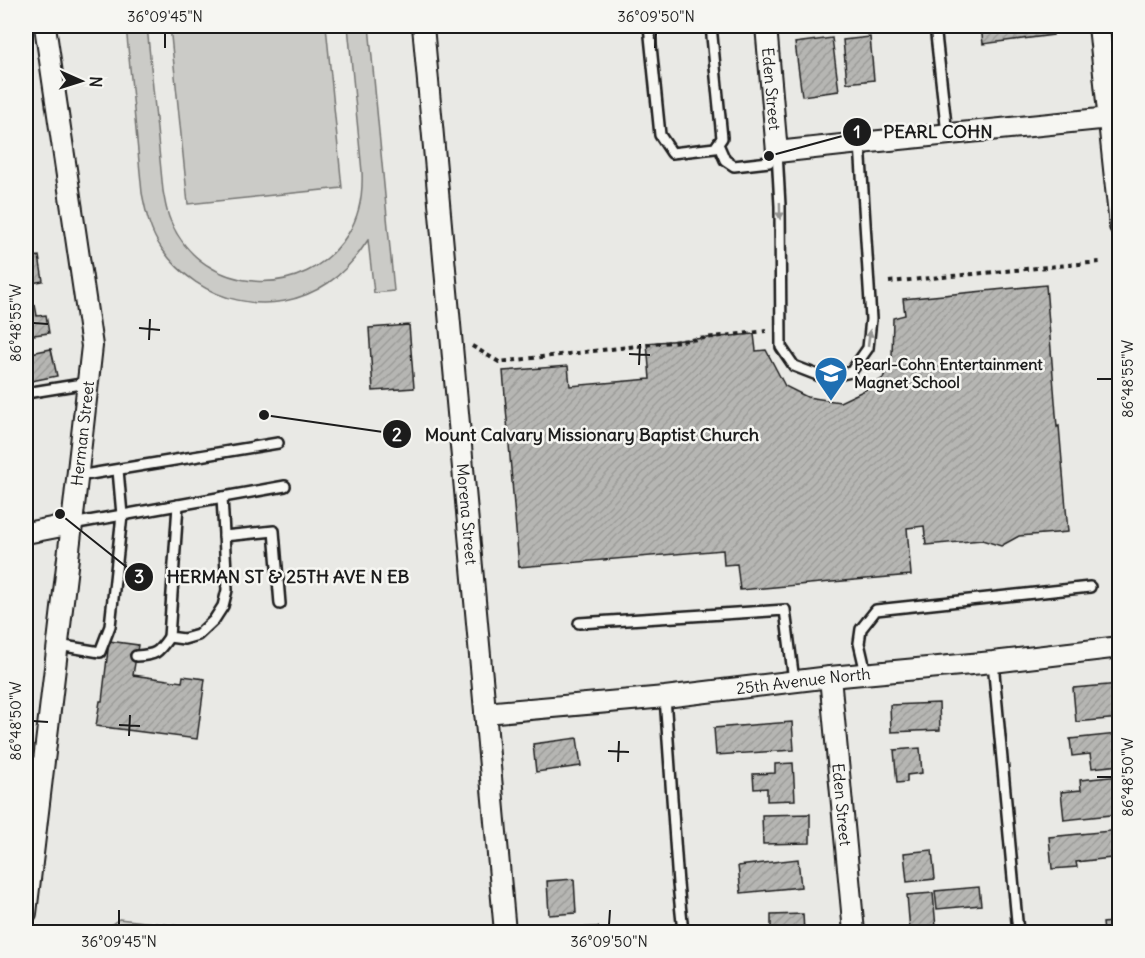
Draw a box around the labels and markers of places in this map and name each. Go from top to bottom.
callout: PEARL COHN [842,114,1005,150]
place label: Pearl-Cohn Entertainment Magnet School [854,354,1043,393]
school or university icon: Pearl-Cohn Entertainment Magnet School [813,355,849,402]
callout: Mount Calvary Missionary Baptist Church [382,416,771,452]
callout: HERMAN ST & 25TH AVE N EB [124,559,421,595]

